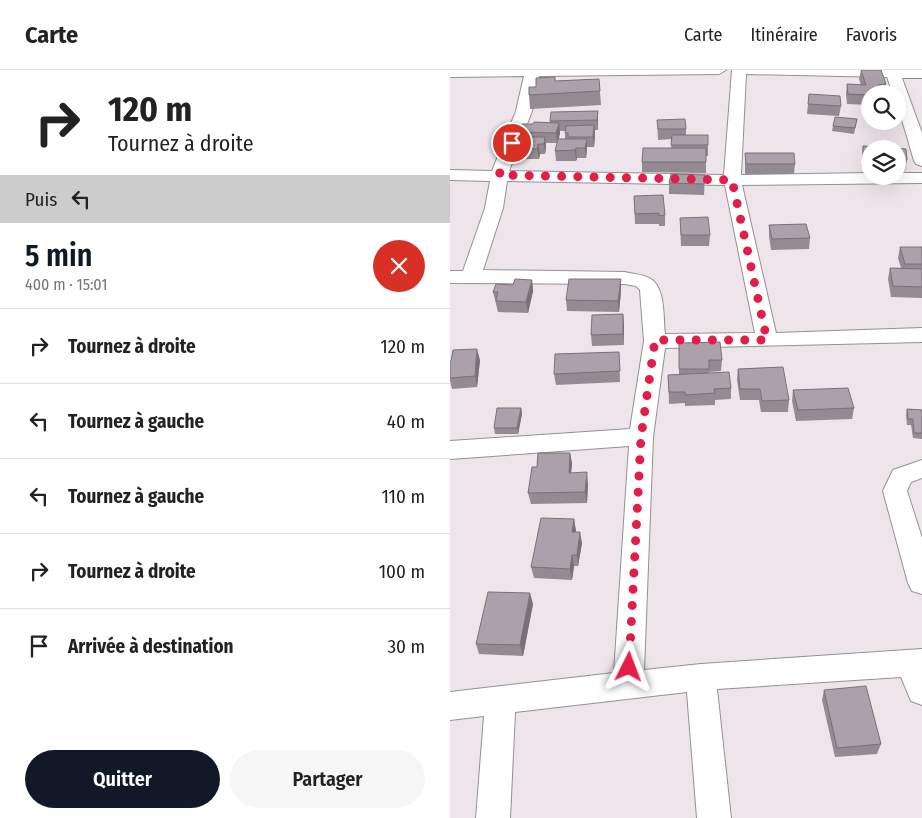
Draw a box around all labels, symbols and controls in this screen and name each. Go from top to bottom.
text: Carte [25,21,78,49]
text: Carte [684,24,722,46]
text: Itinéraire [750,24,818,46]
text: Favoris [846,24,897,46]
map controls [861,85,906,185]
button: search [861,85,906,130]
text: 120 m [108,88,192,130]
icon: right [25,90,90,155]
pin [491,122,533,164]
icon: arrive [498,129,526,157]
text: Tournez à droite [108,130,254,157]
button: layers [861,140,906,185]
icon: left [67,185,95,213]
text: Puis [25,188,57,211]
text: 5 min [25,238,92,274]
button: close [373,240,425,292]
text: 400 m · 15:01 [25,275,108,294]
icon: right [25,332,53,360]
text: Tournez à droite [68,335,196,358]
text: 120 m [380,335,425,358]
icon: left [25,407,53,435]
text: Tournez à gauche [68,410,204,433]
text: 40 m [387,410,425,433]
icon: left [25,482,53,510]
text: Tournez à gauche [68,485,204,508]
text: 110 m [381,485,425,508]
icon: right [25,557,53,585]
text: Tournez à droite [68,560,196,583]
text: 100 m [379,560,425,583]
icon: arrive [25,632,53,660]
text: Arrivée à destination [68,635,234,658]
text: 30 m [387,635,425,658]
position arrow [602,640,654,692]
button: Quitter [25,750,220,808]
button: Partager [230,750,425,808]

